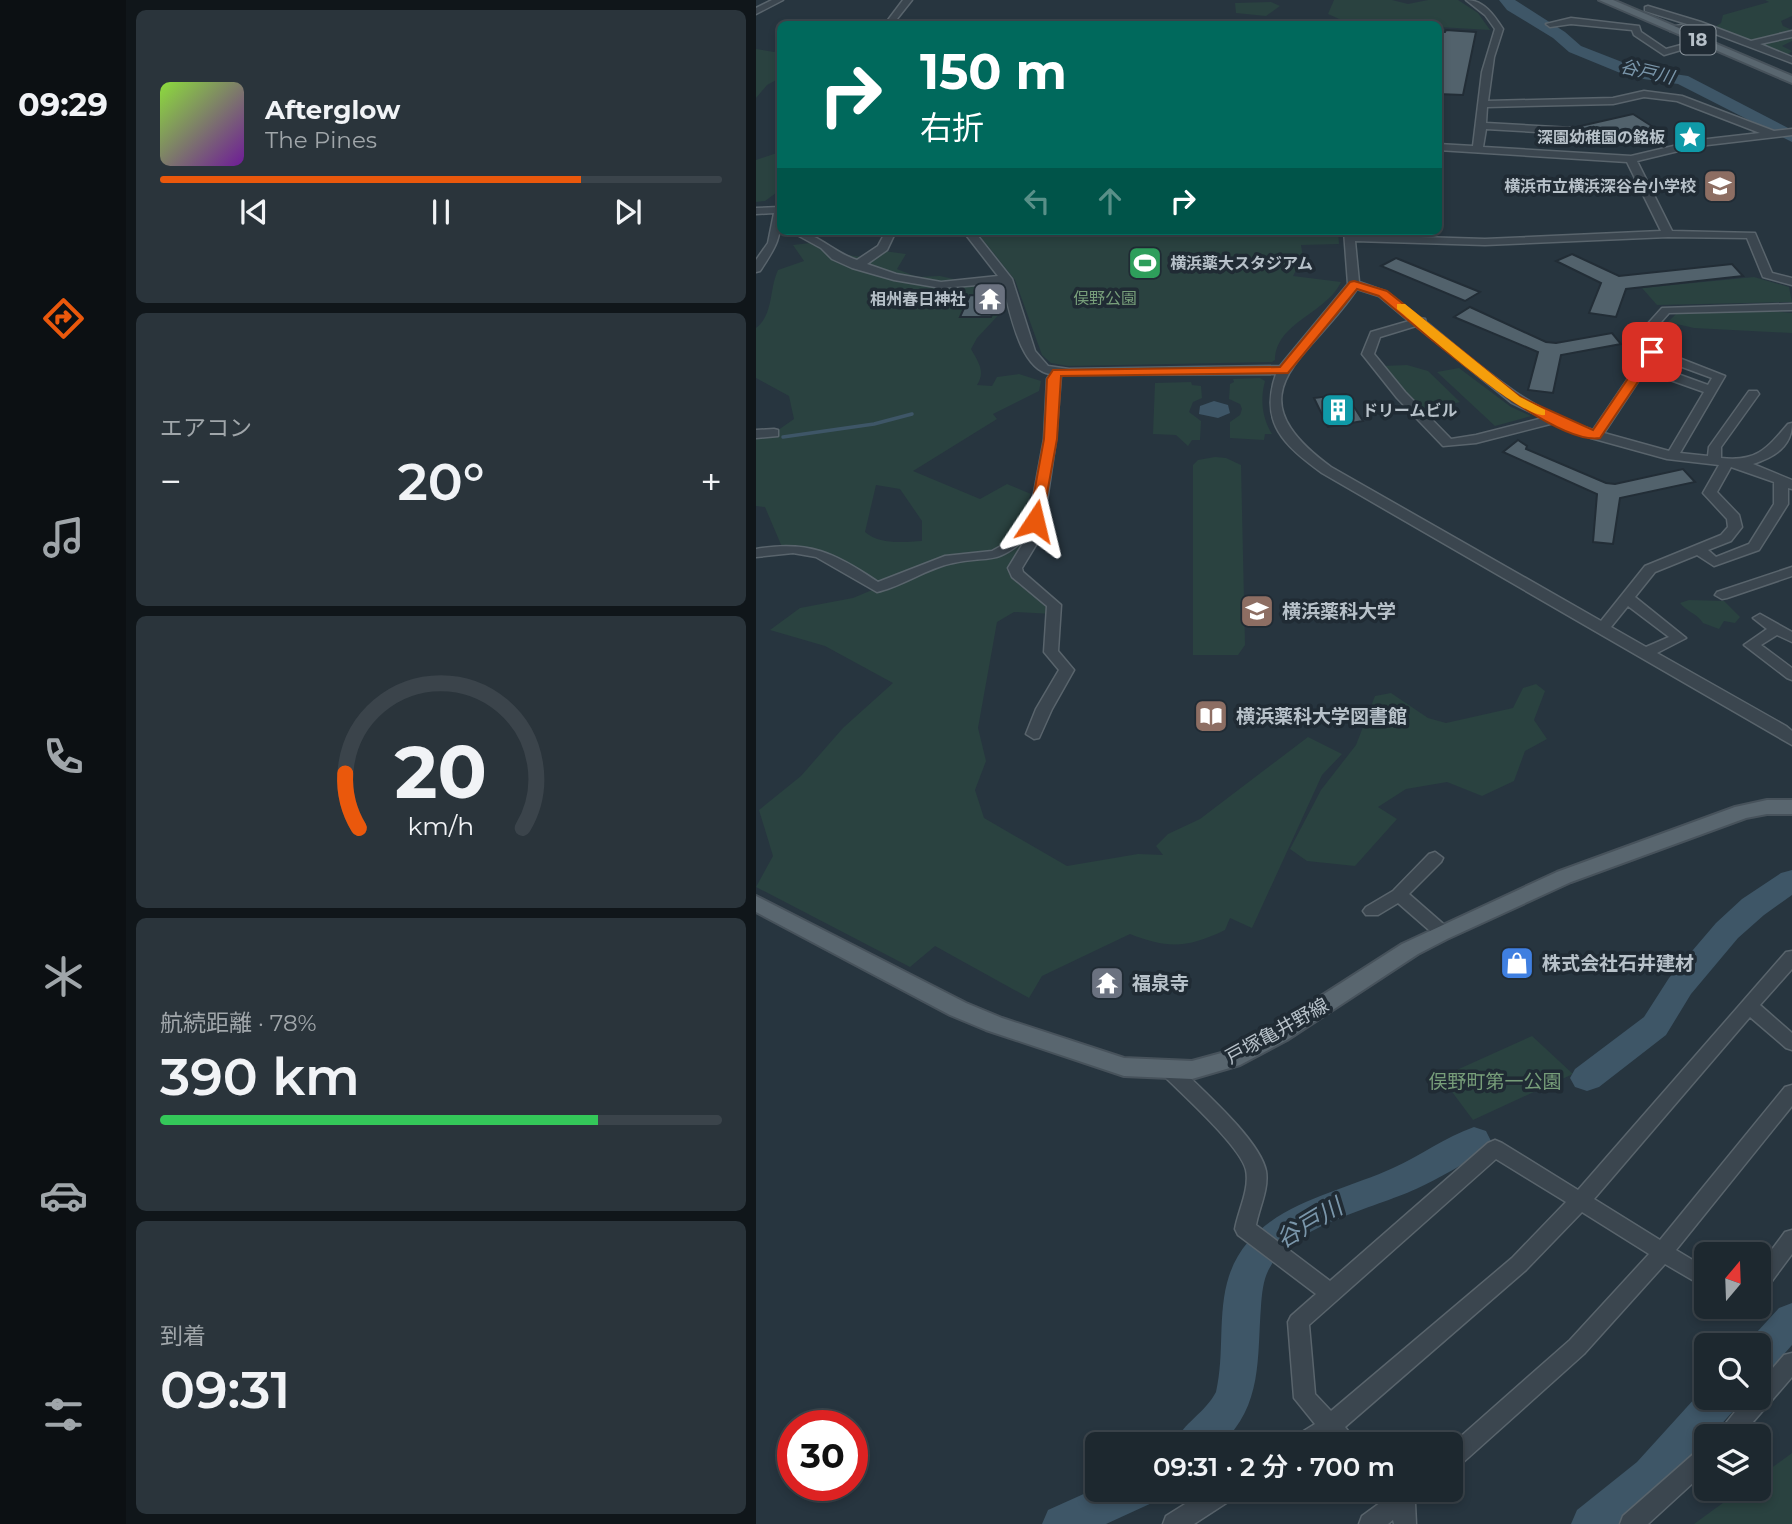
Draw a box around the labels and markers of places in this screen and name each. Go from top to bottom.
place icon: 深園幼稚園の銘板 [1671,118,1709,156]
place label: 深園幼稚園の銘板 [1537,128,1665,147]
school or university icon: 横浜市立横浜深谷台小学校 [1701,167,1739,205]
place label: 横浜市立横浜深谷台小学校 [1504,177,1696,196]
sports icon: 横浜薬大スタジアム [1126,244,1164,282]
place label: 横浜薬大スタジアム [1170,254,1313,273]
temple icon: 相州春日神社 [971,280,1009,318]
place label: 相州春日神社 [870,290,966,309]
pin [1622,322,1682,382]
building icon: ドリームビル [1319,391,1357,429]
place label: ドリームビル [1362,401,1458,420]
school or university icon: 横浜薬科大学 [1238,592,1276,630]
place label: 横浜薬科大学 [1282,600,1396,623]
library icon: 横浜薬科大学図書館 [1192,697,1230,735]
place label: 横浜薬科大学図書館 [1236,705,1407,728]
shop icon: 株式会社石井建材 [1498,944,1536,982]
place label: 株式会社石井建材 [1542,952,1694,975]
temple icon: 福泉寺 [1088,964,1126,1002]
place label: 福泉寺 [1132,972,1189,995]

